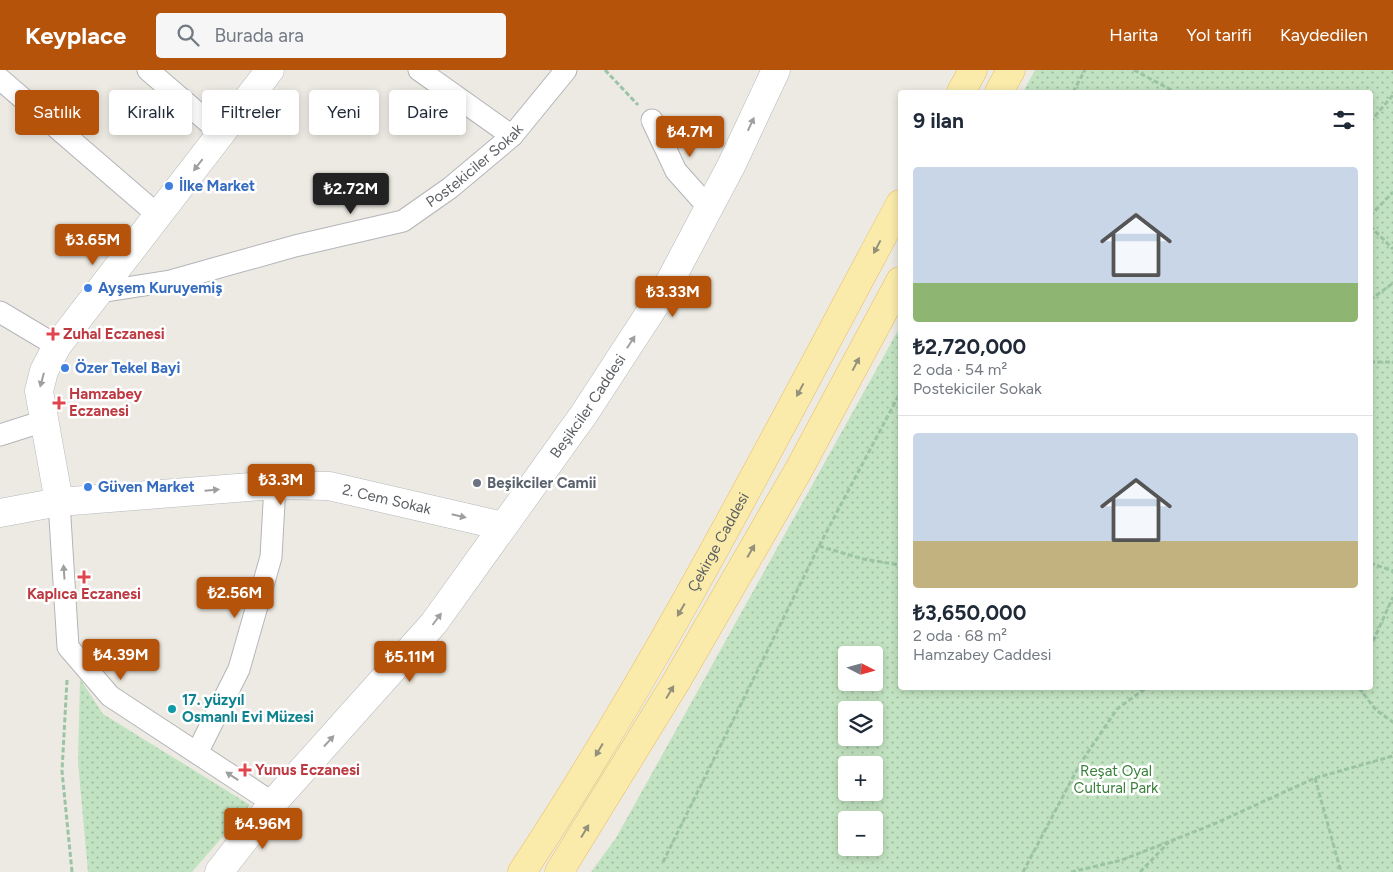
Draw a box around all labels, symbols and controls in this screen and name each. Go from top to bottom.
search box [156,13,506,58]
text: Keyplace [25,21,126,50]
icon: search [174,21,202,49]
text: Burada ara [214,24,304,47]
text: Harita [1109,24,1158,46]
text: Yol tarifi [1186,24,1252,46]
text: Kaydedilen [1280,24,1368,46]
chip: Satılık [15,90,99,135]
chip: Kiralık [109,90,192,135]
chip: Filtreler [202,90,299,135]
chip: Yeni [309,90,379,135]
chip: Daire [389,90,466,135]
icon: filters [1330,106,1358,134]
text: 9 ilan [913,108,964,133]
pin: ₺4.7M [655,116,725,158]
one-way arrow [747,116,755,131]
street label: Postekiciler Sokak [422,120,527,211]
text: ₺4.7M [667,122,713,141]
one-way arrow [193,158,204,171]
pin: ₺2.72M [310,172,392,215]
place label: İlke Market [179,176,255,195]
text: ₺2.72M [324,179,378,198]
marker: İlke Market [163,180,175,192]
icon: home [1091,200,1181,290]
pin: ₺3.65M [52,224,134,266]
text: ₺3.65M [66,230,120,249]
one-way arrow [873,239,881,254]
pin: ₺3.33M [632,276,714,318]
place label: Ayşem Kuruyemiş [98,279,222,297]
marker: Ayşem Kuruyemiş [82,282,94,294]
text: ₺3.33M [646,282,700,301]
place label: Zuhal Eczanesi [63,325,165,343]
marker: Zuhal Eczanesi [47,328,59,340]
text: ₺2,720,000 [913,334,1026,359]
one-way arrow [626,336,636,349]
street label: Beşikciler Caddesi [546,351,629,462]
one-way arrow [852,356,860,371]
place label: Özer Tekel Bayi [75,358,180,377]
text: 2 oda · 54 m² [913,360,1007,379]
marker: Özer Tekel Bayi [59,362,71,374]
one-way arrow [38,373,46,388]
text: Postekiciler Sokak [913,379,1042,398]
one-way arrow [796,383,804,397]
place label: Hamzabey Eczanesi [69,385,142,420]
marker: Hamzabey Eczanesi [53,397,65,409]
pin: ₺3.3M [246,464,316,506]
icon: home [1091,465,1181,555]
text: ₺3.3M [259,470,303,489]
place label: Beşikciler Camii [487,474,597,492]
marker: Beşikciler Camii [471,477,483,489]
place label: Güven Market [98,478,195,496]
street label: 2. Cem Sokak [341,480,434,518]
marker: Güven Market [82,481,94,493]
one-way arrow [205,486,221,494]
street label: Çekirge Caddesi [684,489,753,595]
one-way arrow [451,512,466,520]
one-way arrow [747,545,756,558]
one-way arrow [59,564,67,580]
marker: Kaplıca Eczanesi [78,571,90,583]
pin: ₺2.56M [194,576,276,619]
text: ₺2.56M [208,583,262,602]
place label: Kaplıca Eczanesi [27,585,141,603]
text: ₺3,650,000 [913,600,1026,625]
one-way arrow [677,603,686,617]
one-way arrow [432,612,442,626]
text: 2 oda · 68 m² [913,626,1007,645]
pin: ₺4.39M [80,638,162,681]
pin: ₺5.11M [369,640,451,683]
text: ₺4.39M [93,645,149,664]
text: Hamzabey Caddesi [913,645,1051,664]
north arrow [838,646,882,691]
map controls [838,646,883,856]
text: ₺5.11M [385,647,435,666]
one-way arrow [665,686,674,699]
place label: 17. yüzyıl Osmanlı Evi Müzesi [182,691,314,726]
button: layers [838,701,883,746]
marker: 17. yüzyıl Osmanlı Evi Müzesi [166,703,178,715]
one-way arrow [323,735,335,747]
one-way arrow [595,744,604,757]
button: + [838,756,883,801]
place label: Yunus Eczanesi [255,761,360,779]
park label: Reşat Oyal Cultural Park [1074,762,1159,797]
marker: Yunus Eczanesi [239,764,251,776]
one-way arrow [225,771,239,781]
pin: ₺4.96M [222,808,304,850]
button: − [838,811,883,856]
text: ₺4.96M [235,814,291,833]
one-way arrow [581,824,590,837]

